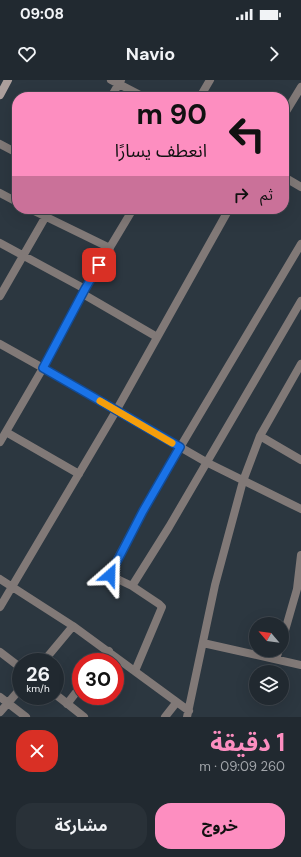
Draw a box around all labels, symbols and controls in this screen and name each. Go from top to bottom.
text: 09:08 [20,4,64,24]
text: Navio [126,42,175,66]
icon: heart [16,43,38,65]
icon: forward [263,43,285,65]
text: 90 m [137,96,207,133]
icon: left [221,108,273,160]
text: انعطف يسارًا [115,139,207,163]
icon: right [230,184,252,206]
text: ثم [260,185,273,205]
pin [82,248,116,282]
icon: arrive [88,254,110,276]
position arrow [89,554,131,596]
north arrow [249,617,289,657]
map controls [249,617,289,705]
speed limit sign: 30 [72,653,124,705]
text: 26 [26,661,50,687]
button: layers [249,665,289,705]
text: km/h [26,682,50,695]
text: 1 دقيقة [210,727,285,758]
button: close [16,730,58,772]
text: 260 m · 09:09 [199,758,285,775]
button: مشاركة [16,803,147,849]
button: خروج [155,803,285,849]

